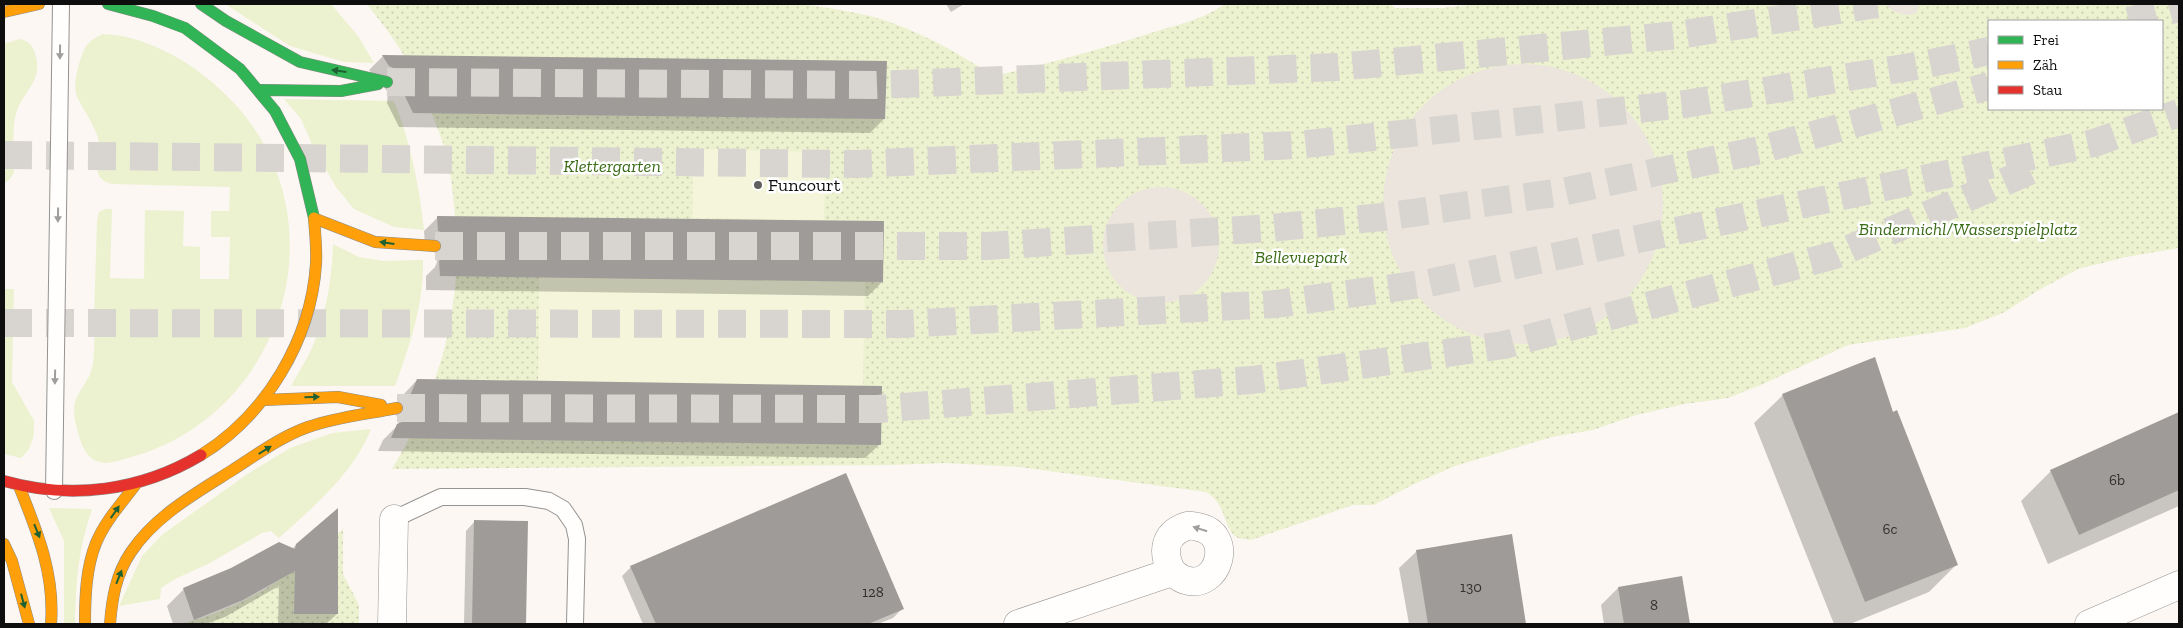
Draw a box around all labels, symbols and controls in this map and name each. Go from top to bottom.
legend [1988,20,2163,110]
text: Frei [2033,31,2059,49]
one-way arrow [56,45,64,61]
text: Zäh [2033,56,2058,74]
one-way arrow [331,67,347,75]
text: Stau [2033,81,2063,99]
park label: Klettergarten [563,155,661,177]
place label: Funcourt [768,174,841,196]
marker: Funcourt [752,179,764,191]
one-way arrow [53,207,61,223]
park label: Bindermichl/Wasserspielplatz [1859,218,2077,240]
one-way arrow [378,239,394,247]
park label: Bellevuepark [1254,246,1348,268]
one-way arrow [51,370,59,386]
one-way arrow [304,393,320,401]
one-way arrow [259,445,272,454]
house number: 6b [2109,471,2125,489]
one-way arrow [110,505,120,519]
house number: 6c [1883,520,1898,538]
one-way arrow [34,524,42,538]
one-way arrow [1192,524,1207,532]
one-way arrow [115,569,123,584]
house number: 130 [1460,578,1482,596]
house number: 128 [862,583,884,601]
one-way arrow [19,593,27,608]
house number: 8 [1650,596,1658,614]

